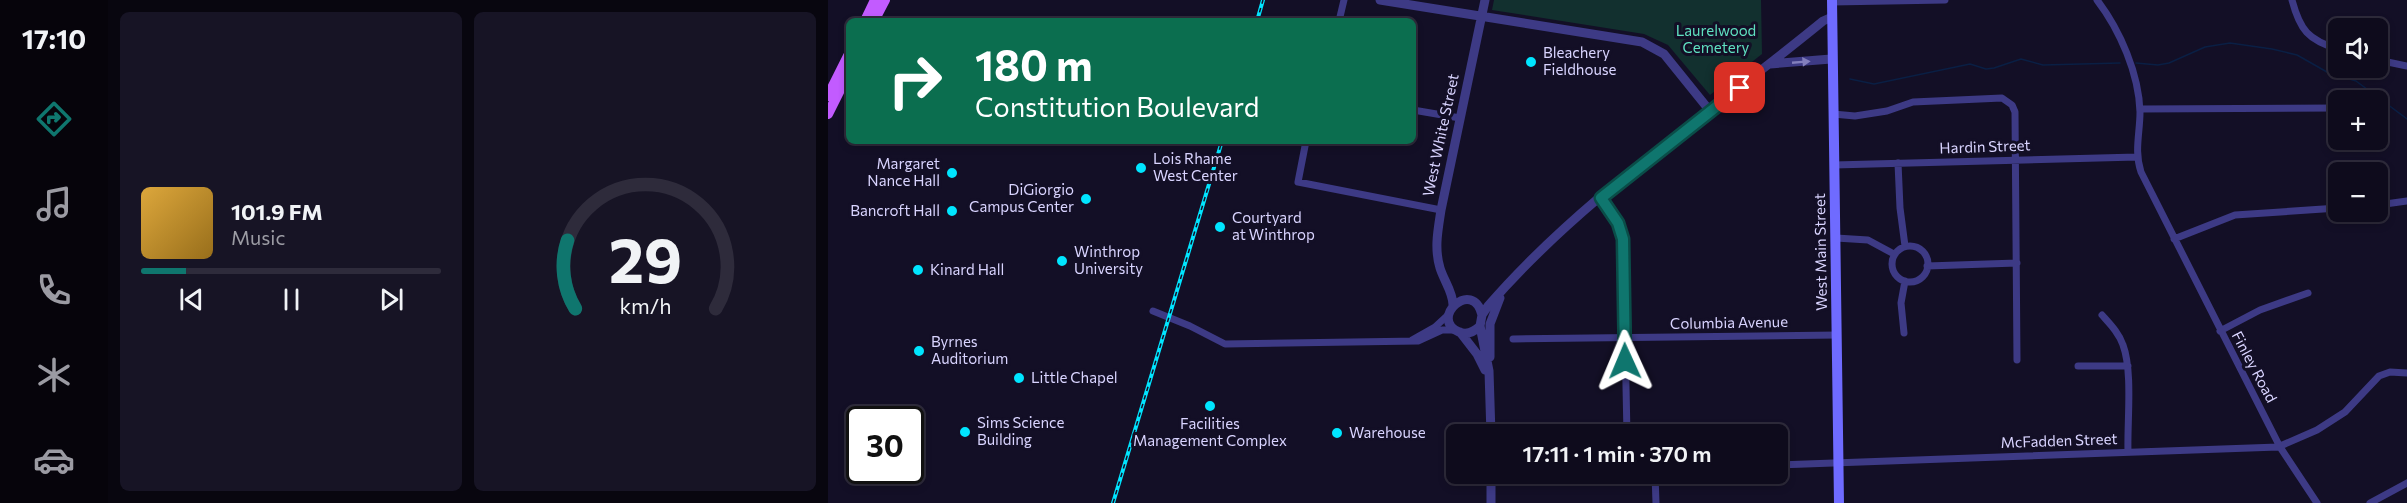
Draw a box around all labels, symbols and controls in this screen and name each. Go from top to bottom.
map controls [2328,18,2388,222]
button: sound [2328,18,2388,78]
park label: Laurelwood Cemetery [1676,21,1756,56]
text: 17:10 [22,22,86,55]
text: 180 m [975,38,1093,90]
icon: right [876,42,954,120]
place label: Bleachery Fieldhouse [1543,43,1617,78]
marker: Bleachery Fieldhouse [1524,55,1538,69]
one-way arrow [1791,57,1810,67]
pin [1714,62,1765,113]
icon: arrive [1723,71,1756,104]
street label: West White Street [1418,72,1462,198]
text: Constitution Boulevard [975,90,1259,123]
button: + [2328,90,2388,150]
icon: directions [33,98,75,140]
street label: Hardin Street [1939,135,2031,157]
place label: Lois Rhame West Center [1153,149,1238,184]
place label: Margaret Nance Hall [867,154,940,189]
marker: Lois Rhame West Center [1134,161,1148,175]
button: − [2328,162,2388,222]
marker: Margaret Nance Hall [945,166,959,180]
place label: DiGiorgio Campus Center [969,180,1074,215]
icon: music [33,183,75,225]
marker: DiGiorgio Campus Center [1079,192,1093,206]
street label: West Main Street [1810,193,1830,311]
text: 101.9 FM [231,198,323,225]
place label: Bancroft Hall [850,201,940,219]
marker: Bancroft Hall [945,204,959,218]
place label: Courtyard at Winthrop [1232,208,1315,243]
text: 29 [608,220,682,296]
marker: Courtyard at Winthrop [1213,220,1227,234]
text: Music [231,225,285,249]
place label: Winthrop University [1074,242,1143,277]
marker: Winthrop University [1055,254,1069,268]
place label: Kinard Hall [930,260,1004,278]
marker: Kinard Hall [911,263,925,277]
icon: phone [33,269,75,311]
icon: previous [175,283,208,316]
icon: pause [275,283,308,316]
icon: next [375,283,408,316]
text: km/h [619,292,671,318]
street label: Columbia Avenue [1670,312,1788,332]
street label: Finley Road [2229,328,2281,405]
position arrow [1593,329,1657,393]
place label: Byrnes Auditorium [931,332,1008,367]
marker: Byrnes Auditorium [912,344,926,358]
icon: climate [33,354,75,396]
place label: Little Chapel [1031,368,1118,386]
marker: Little Chapel [1012,371,1026,385]
marker: Facilities Management Complex [1203,399,1217,413]
speed limit sign: 30 [846,406,924,484]
place label: Sims Science Building [977,413,1064,448]
place label: Facilities Management Complex [1133,414,1287,449]
place label: Warehouse [1349,423,1426,441]
marker: Sims Science Building [958,425,972,439]
marker: Warehouse [1330,426,1344,440]
street label: McFadden Street [2000,429,2118,451]
icon: car [33,439,75,481]
text: 17:11 · 1 min · 370 m [1522,440,1712,467]

